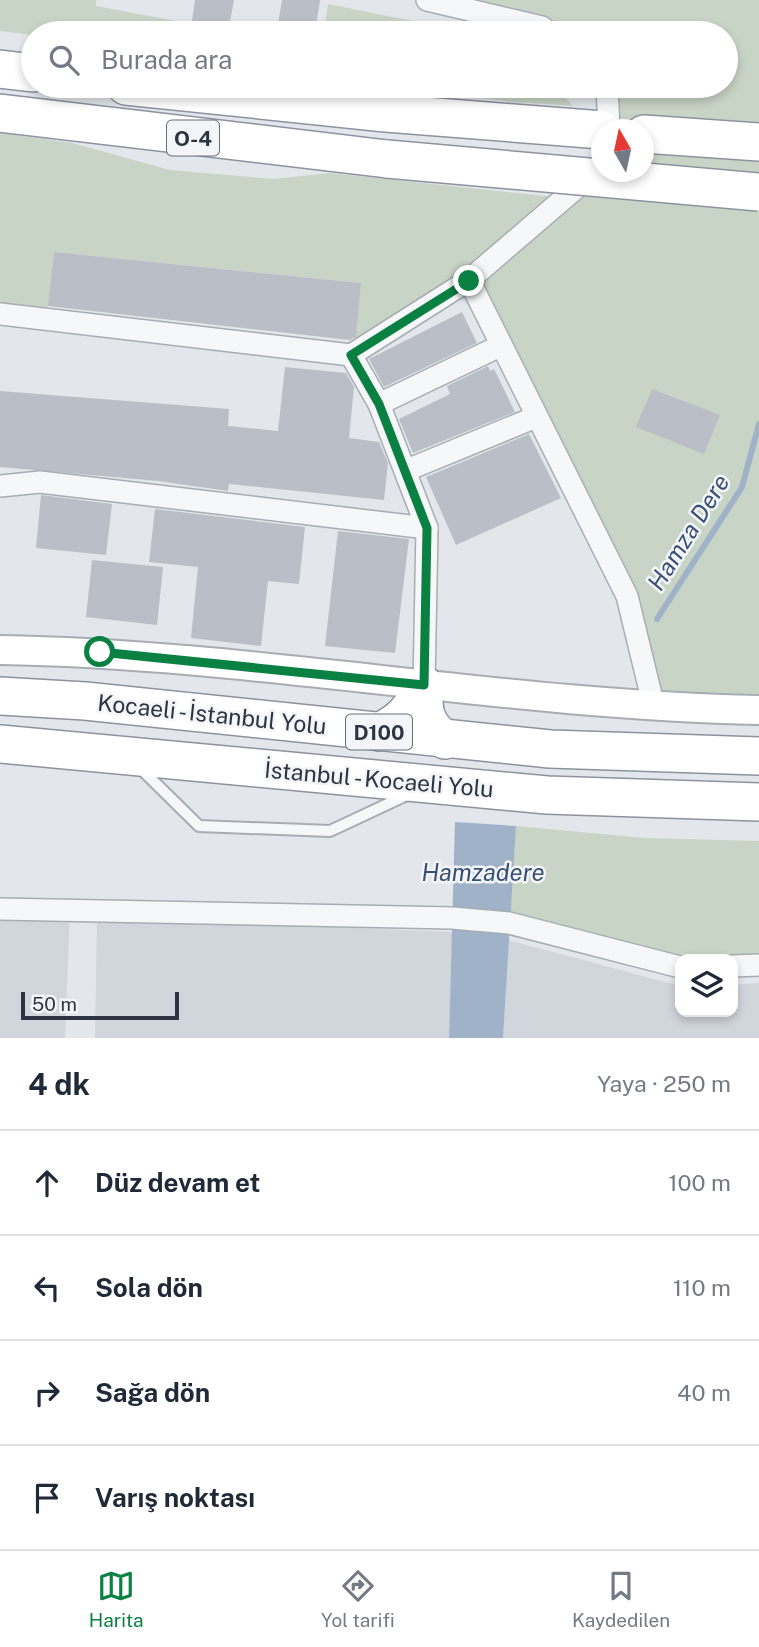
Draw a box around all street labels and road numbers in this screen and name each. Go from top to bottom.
road number: O-4 [167,120,219,156]
street label: Kocaeli - İstanbul Yolu [96,689,328,739]
road number: D100 [346,714,412,750]
street label: İstanbul - Kocaeli Yolu [263,756,495,802]

